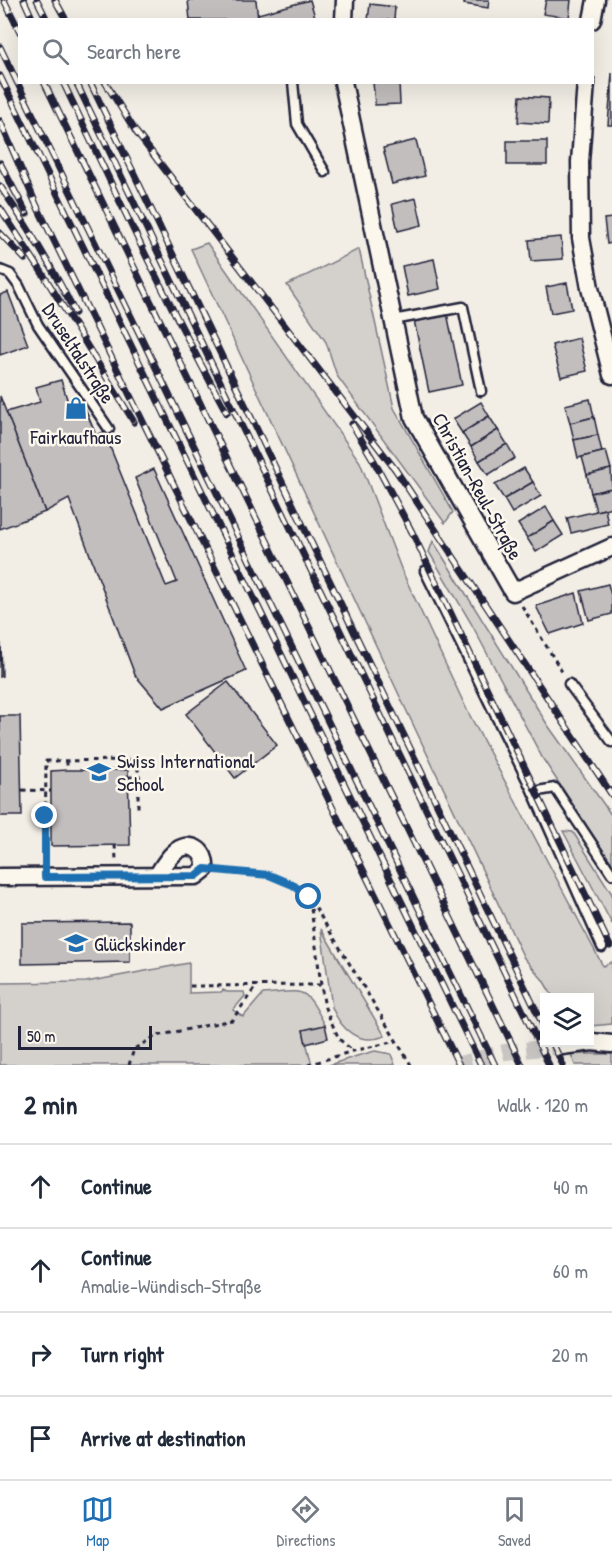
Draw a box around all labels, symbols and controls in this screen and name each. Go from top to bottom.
search box [18,18,594,84]
icon: search [39,35,72,68]
text: Search here [87,36,181,66]
street label: Druseltalstraße [36,297,122,409]
shop icon: Fairkaufhaus [63,395,89,421]
street label: Christian-Reul-Straße [426,408,530,564]
place label: Fairkaufhaus [30,423,122,450]
place label: Swiss International School [117,747,255,797]
school or university icon: Swiss International School [86,759,112,785]
route end [31,802,57,828]
route start [295,883,321,909]
school or university icon: Glückskinder [63,930,89,956]
place label: Glückskinder [94,930,186,957]
map controls [540,993,594,1047]
button: layers [540,993,594,1047]
scale bar [18,1023,152,1050]
text: 50 m [27,1025,56,1047]
text: 2 min [24,1087,77,1122]
text: Walk · 120 m [497,1091,588,1118]
icon: ahead [24,1170,57,1203]
text: Continue [81,1171,152,1201]
text: 40 m [553,1173,588,1200]
text: Continue [81,1242,152,1272]
icon: ahead [24,1254,57,1287]
text: 60 m [553,1257,588,1284]
text: Amalie-Wündisch-Straße [81,1272,262,1299]
icon: right [24,1338,57,1371]
text: Turn right [81,1339,164,1369]
text: 20 m [551,1341,588,1368]
icon: arrive [24,1422,57,1455]
text: Arrive at destination [81,1423,246,1453]
tab: Map [81,1493,114,1551]
tab: Directions [277,1493,335,1551]
tab: Saved [498,1493,531,1551]

